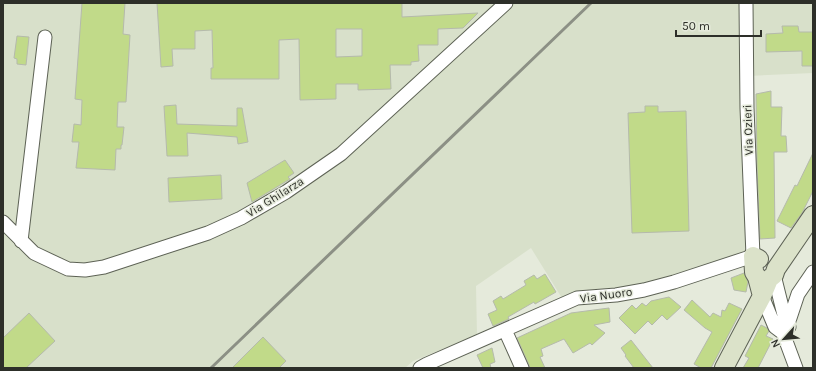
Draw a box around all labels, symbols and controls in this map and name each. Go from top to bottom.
scale bar [676,12,761,38]
text: 50 m [682,19,710,33]
street label: Via Ozieri [740,104,756,156]
street label: Via Ghilarza [244,174,306,220]
street label: Via Nuoro [579,284,633,306]
north arrow [764,319,804,359]
text: N [768,337,783,350]

